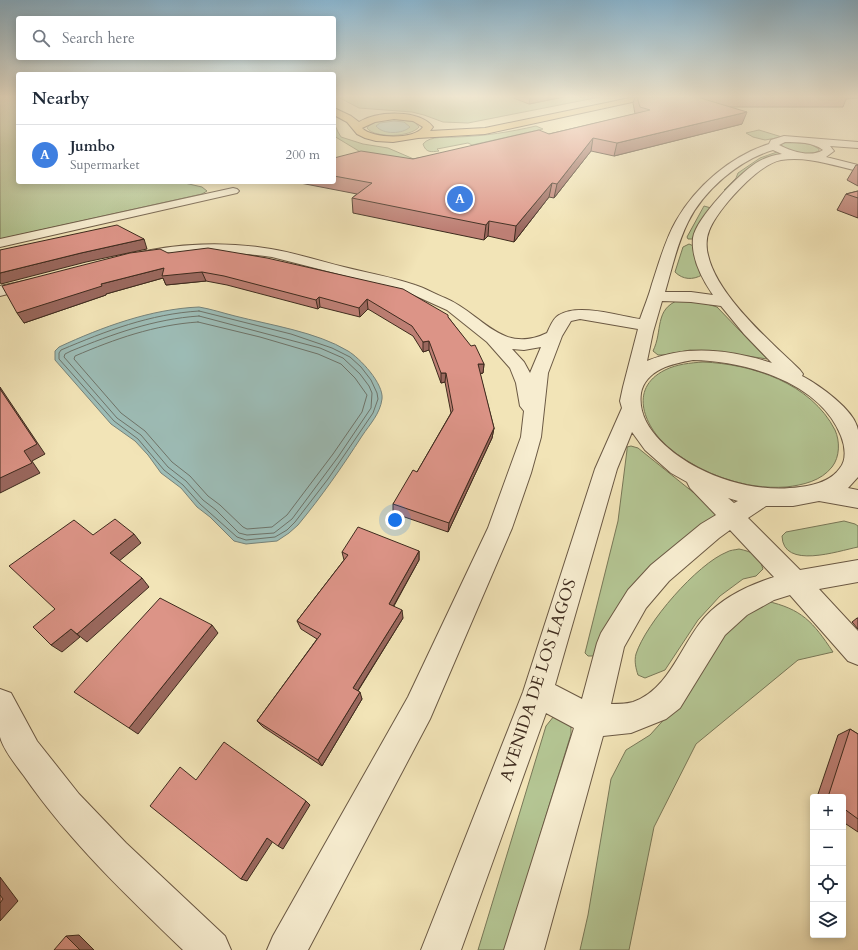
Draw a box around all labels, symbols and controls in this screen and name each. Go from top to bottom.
search box [16,16,336,60]
icon: search [30,27,52,49]
text: Search here [62,28,135,48]
text: Nearby [32,87,89,110]
text: Jumbo [70,136,115,156]
text: A [40,146,50,164]
text: 200 m [286,146,320,164]
text: Supermarket [70,156,140,174]
pin: A [447,184,473,214]
your location [385,510,405,530]
street label: AVENIDA DE LOS LAGOS [494,576,582,784]
map controls [810,794,846,938]
button: + [810,794,846,830]
button: − [810,830,846,866]
button: locate [810,866,846,902]
button: layers [810,902,846,938]

